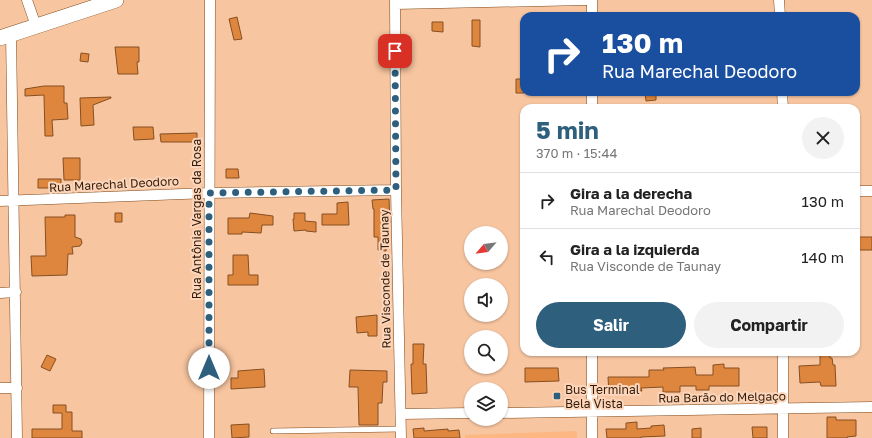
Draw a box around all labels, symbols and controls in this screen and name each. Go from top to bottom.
text: 130 m [602,26,683,59]
icon: right [536,28,588,80]
pin [378,34,412,68]
icon: arrive [384,40,406,62]
text: Rua Marechal Deodoro [602,60,797,82]
text: 5 min [536,115,599,144]
button: close [802,117,844,159]
street label: Rua Antônia Vargas da Rosa [189,139,204,299]
text: 370 m · 15:44 [536,145,617,161]
street label: Rua Marechal Deodoro [49,173,179,195]
text: Gira a la derecha [570,184,692,202]
icon: right [536,190,558,212]
text: 130 m [802,192,844,210]
text: Rua Marechal Deodoro [570,202,711,218]
street label: Rua Visconde de Taunay [376,209,394,349]
north arrow [464,226,508,270]
map controls [464,226,508,426]
text: Gira a la izquierda [570,240,700,258]
icon: left [536,246,558,268]
text: 140 m [801,248,844,266]
text: Rua Visconde de Taunay [570,258,721,274]
button: sound [464,278,508,322]
button: Salir [536,302,686,348]
button: Compartir [694,302,844,348]
button: search [464,330,508,374]
position arrow [188,347,230,389]
button: layers [464,382,508,426]
place label: Bus Terminal Bela Vista [565,382,640,411]
street label: Rua Barão do Melgaço [658,388,786,406]
marker: Bus Terminal Bela Vista [552,391,562,401]

